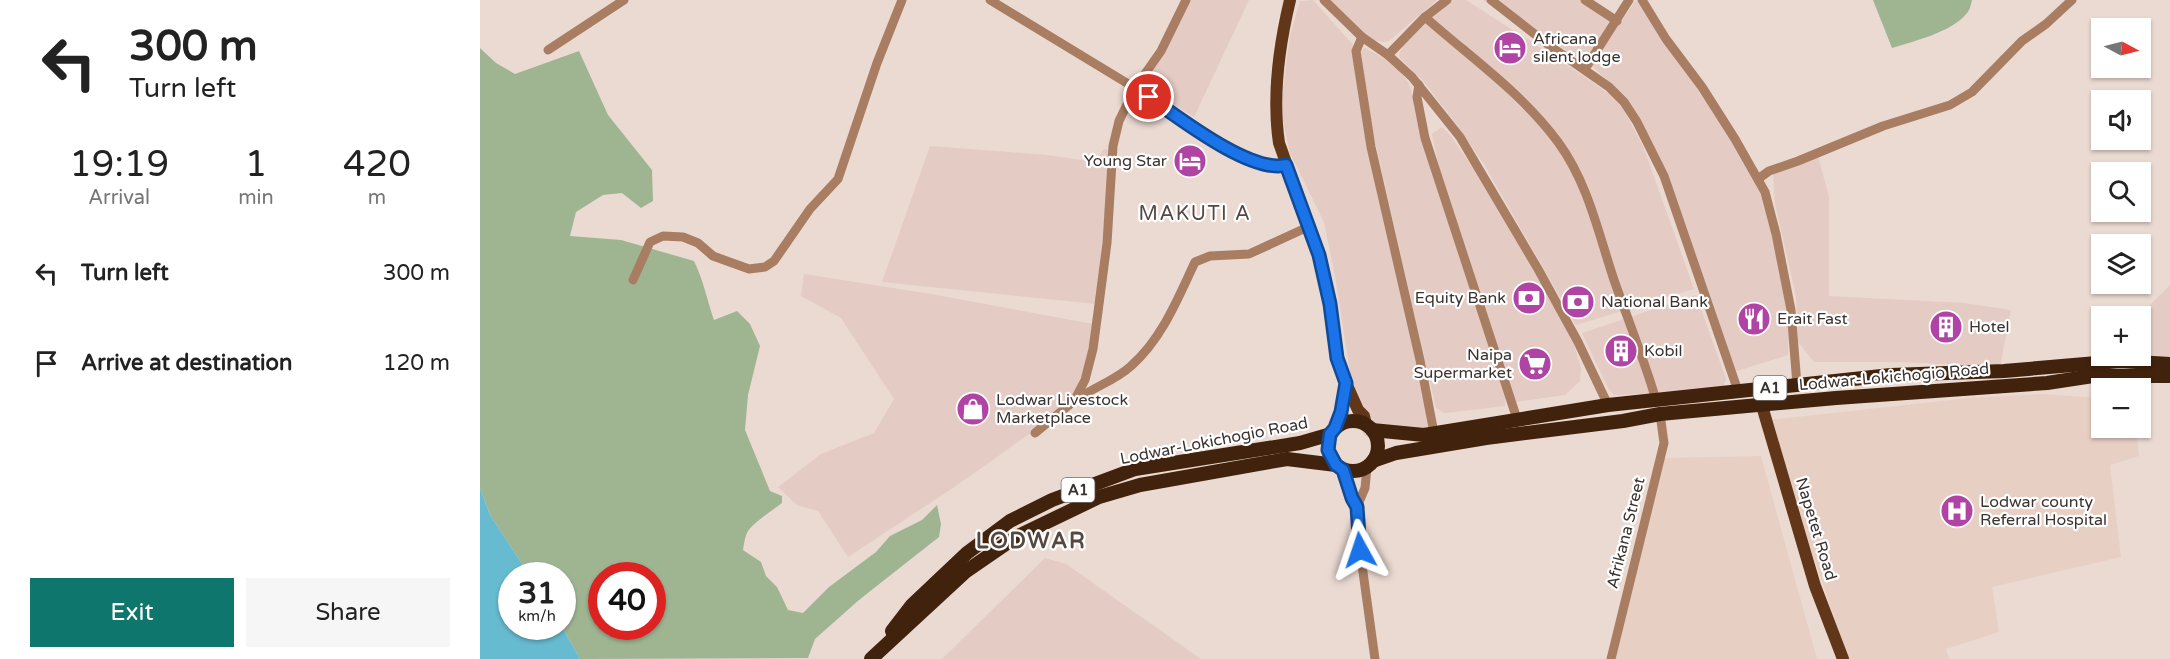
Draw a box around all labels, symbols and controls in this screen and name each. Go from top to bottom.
north arrow [2091,18,2151,78]
map controls [2091,18,2151,438]
text: 300 m [129,21,258,72]
icon: left [30,24,108,102]
place label: Africana silent lodge [1533,29,1621,67]
hotel icon: Africana silent lodge [1492,30,1528,66]
pin [1123,71,1174,122]
text: Turn left [129,72,236,105]
icon: arrive [1132,80,1165,113]
button: sound [2091,90,2151,150]
text: 19:19 [69,143,169,186]
text: 1 [245,143,267,186]
text: 420 [343,143,411,186]
hotel icon: Young Star [1172,143,1208,179]
place label: Young Star [1084,151,1168,171]
button: search [2091,162,2151,222]
text: Arrival [88,186,150,210]
text: min [238,186,274,210]
text: m [368,186,386,210]
district label: MAKUTI A [1139,202,1251,226]
button: layers [2091,234,2151,294]
icon: left [30,257,63,290]
text: Turn left [81,260,169,286]
text: 300 m [383,260,450,286]
bank icon: Equity Bank [1511,280,1547,316]
bank icon: National Bank [1560,284,1596,320]
place label: Equity Bank [1415,288,1506,308]
place label: National Bank [1601,292,1708,312]
restaurant icon: Erait Fast [1736,301,1772,337]
button: + [2091,306,2151,366]
place label: Erait Fast [1777,309,1848,329]
building icon: Hotel [1928,309,1964,345]
place label: Hotel [1969,317,2010,337]
building icon: Kobil [1603,333,1639,369]
place label: Kobil [1644,341,1683,361]
place label: Naipa Supermarket [1414,345,1512,383]
supermarket icon: Naipa Supermarket [1517,346,1553,382]
icon: arrive [30,347,63,380]
text: Arrive at destination [81,350,292,376]
text: 120 m [383,350,450,376]
street label: Lodwar-Lokichogio Road [1798,359,1990,395]
road number: A1 [1754,376,1786,400]
button: − [2091,378,2151,438]
place label: Lodwar Livestock Marketplace [996,390,1128,428]
shop icon: Lodwar Livestock Marketplace [955,391,991,427]
street label: Lodwar-Lokichogio Road [1118,413,1310,469]
street label: Afrikana Street [1603,475,1649,591]
street label: Napetet Road [1791,475,1841,583]
road number: A1 [1062,478,1094,502]
place label: Lodwar county Referral Hospital [1980,492,2107,530]
hospital icon: Lodwar county Referral Hospital [1939,493,1975,529]
position arrow [1328,518,1392,582]
district label: LODWAR [976,528,1086,554]
speed limit sign: 40 [588,562,666,640]
text: 31 [518,575,556,612]
button: Exit [30,578,234,647]
button: Share [246,578,450,647]
text: km/h [518,607,556,625]

